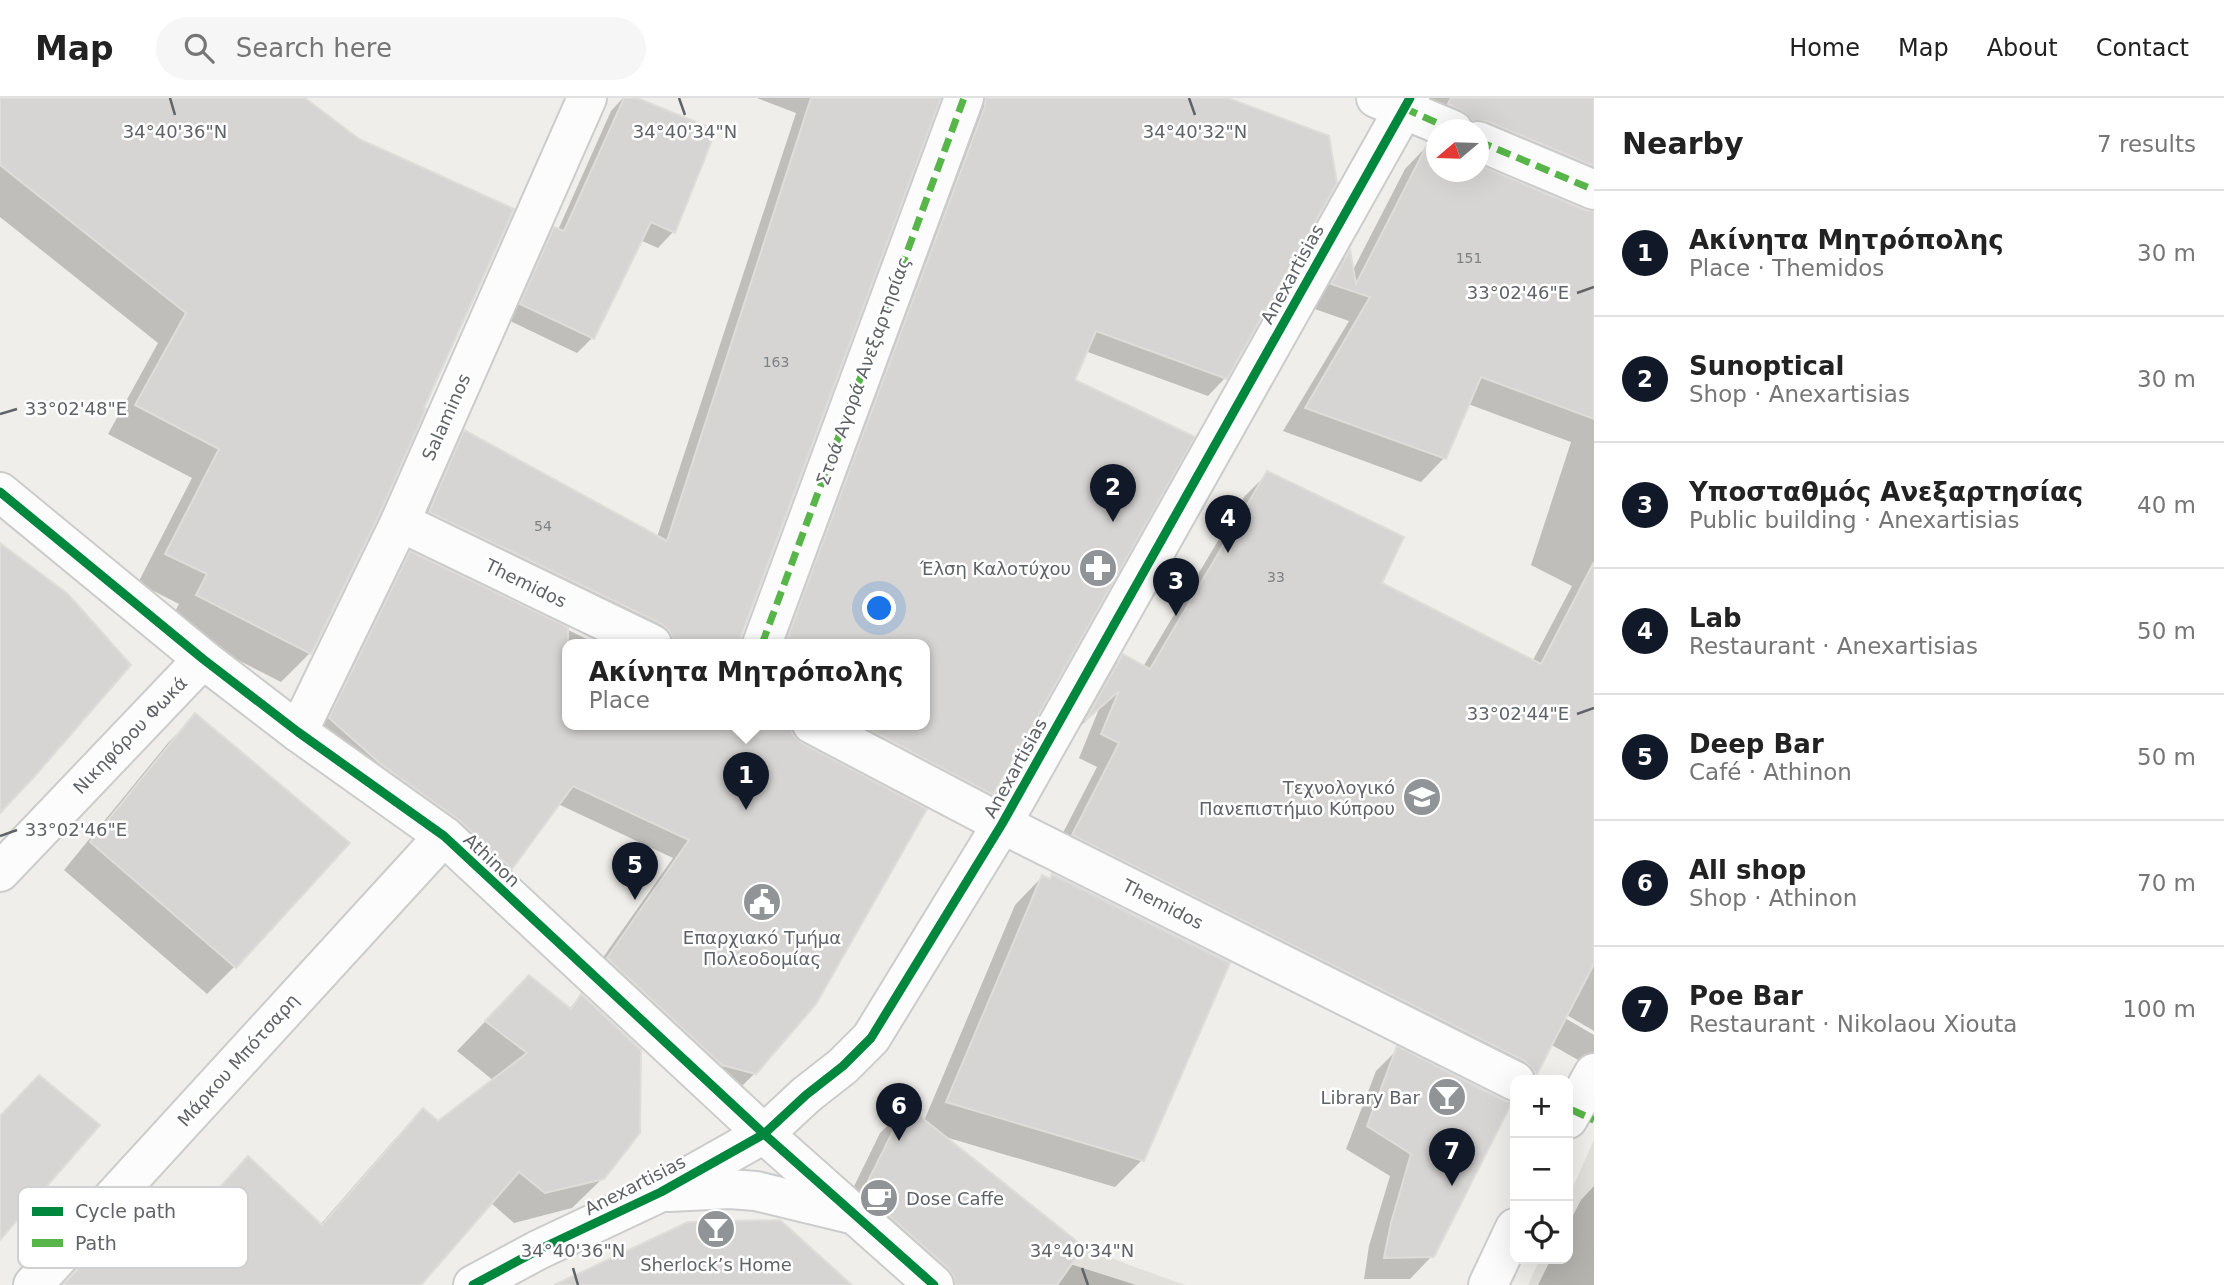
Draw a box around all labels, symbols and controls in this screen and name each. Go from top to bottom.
search box [156,17,646,80]
text: Map [35,29,114,68]
icon: search [180,29,218,67]
text: Search here [236,33,392,63]
text: Home [1789,34,1860,62]
text: Map [1898,34,1949,62]
text: About [1987,34,2058,62]
text: Contact [2096,34,2189,62]
north arrow [1426,119,1489,182]
text: 34°40'36"N [123,121,227,142]
text: 34°40'34"N [633,121,737,142]
text: 34°40'32"N [1143,121,1247,142]
text: Nearby [1622,126,1744,161]
text: 7 results [2097,131,2196,157]
street label: Anexartisias [1256,221,1328,327]
text: Ακίνητα Μητρόπολης [1689,225,2004,255]
text: 1 [1637,240,1653,266]
text: 30 m [2137,240,2196,266]
house number: 151 [1456,250,1482,266]
street label: Στοά Αγορά Ανεξαρτησίας [812,254,914,488]
text: Place · Themidos [1689,255,1884,281]
text: 33°02'46"E [1467,282,1569,303]
text: Sunoptical [1689,351,1844,381]
house number: 163 [763,354,789,370]
text: 2 [1637,366,1653,392]
text: 30 m [2137,366,2196,392]
street label: Salaminos [418,370,474,464]
text: Shop · Anexartisias [1689,381,1910,407]
text: 33°02'48"E [25,398,127,419]
pin: 2 [1090,464,1136,522]
text: Υποσταθμός Ανεξαρτησίας [1689,477,2083,507]
text: 3 [1637,492,1653,518]
text: 40 m [2137,492,2196,518]
pin: 4 [1205,495,1251,553]
text: Public building · Anexartisias [1689,507,2020,533]
house number: 54 [534,518,552,534]
pharmacy icon: Έλση Καλοτύχου [1077,547,1119,589]
street label: Themidos [481,554,570,612]
place label: Έλση Καλοτύχου [919,558,1071,579]
pin: 3 [1153,558,1199,616]
house number: 33 [1267,569,1285,585]
your location [862,591,896,625]
text: Lab [1689,603,1742,633]
text: 4 [1637,618,1653,644]
text: 50 m [2137,618,2196,644]
text: Restaurant · Anexartisias [1689,633,1978,659]
popup [562,639,930,730]
text: Ακίνητα Μητρόπολης [589,657,903,687]
street label: Νικηφόρου Φωκά [69,672,191,798]
text: Place [589,687,650,713]
text: 33°02'44"E [1467,703,1569,724]
street label: Anexartisias [979,715,1051,821]
text: Deep Bar [1689,729,1824,759]
text: 5 [1637,744,1653,770]
text: 50 m [2137,744,2196,770]
pin: 1 [723,752,769,810]
text: Café · Athinon [1689,759,1852,785]
school or university icon: Τεχνολογικό Πανεπιστήμιο Κύπρου [1401,776,1443,818]
place label: Τεχνολογικό Πανεπιστήμιο Κύπρου [1199,777,1395,819]
text: 33°02'46"E [25,819,127,840]
street label: Athinon [459,829,525,891]
pin: 5 [612,842,658,900]
text: All shop [1689,855,1806,885]
text: 6 [1637,870,1653,896]
text: 70 m [2137,870,2196,896]
street label: Themidos [1118,874,1207,933]
public building icon: Επαρχιακό Τμήμα Πολεοδομίας [741,881,783,923]
text: Shop · Athinon [1689,885,1857,911]
place label: Επαρχιακό Τμήμα Πολεοδομίας [683,927,841,969]
text: Poe Bar [1689,981,1803,1011]
street label: Μάρκου Μπότσαρη [173,989,303,1131]
text: 7 [1637,996,1653,1022]
text: 100 m [2122,996,2196,1022]
text: Restaurant · Nikolaou Xiouta [1689,1011,2017,1037]
map controls [1510,1075,1573,1264]
button: + [1510,1075,1573,1138]
bar icon: Library Bar [1426,1076,1468,1118]
pin: 6 [876,1083,922,1141]
place label: Library Bar [1321,1087,1421,1108]
pin: 7 [1429,1128,1475,1186]
button: − [1510,1138,1573,1201]
street label: Anexartisias [581,1151,689,1219]
cafe icon: Dose Caffe [858,1177,900,1219]
legend [18,1187,248,1268]
place label: Dose Caffe [906,1188,1004,1209]
text: Cycle path [75,1200,176,1222]
button: locate [1510,1201,1573,1264]
bar icon: Sherlock’s Home [695,1208,737,1250]
text: Path [75,1232,117,1254]
text: 34°40'36"N [521,1240,625,1261]
text: 34°40'34"N [1030,1240,1134,1261]
place label: Sherlock’s Home [640,1254,792,1275]

